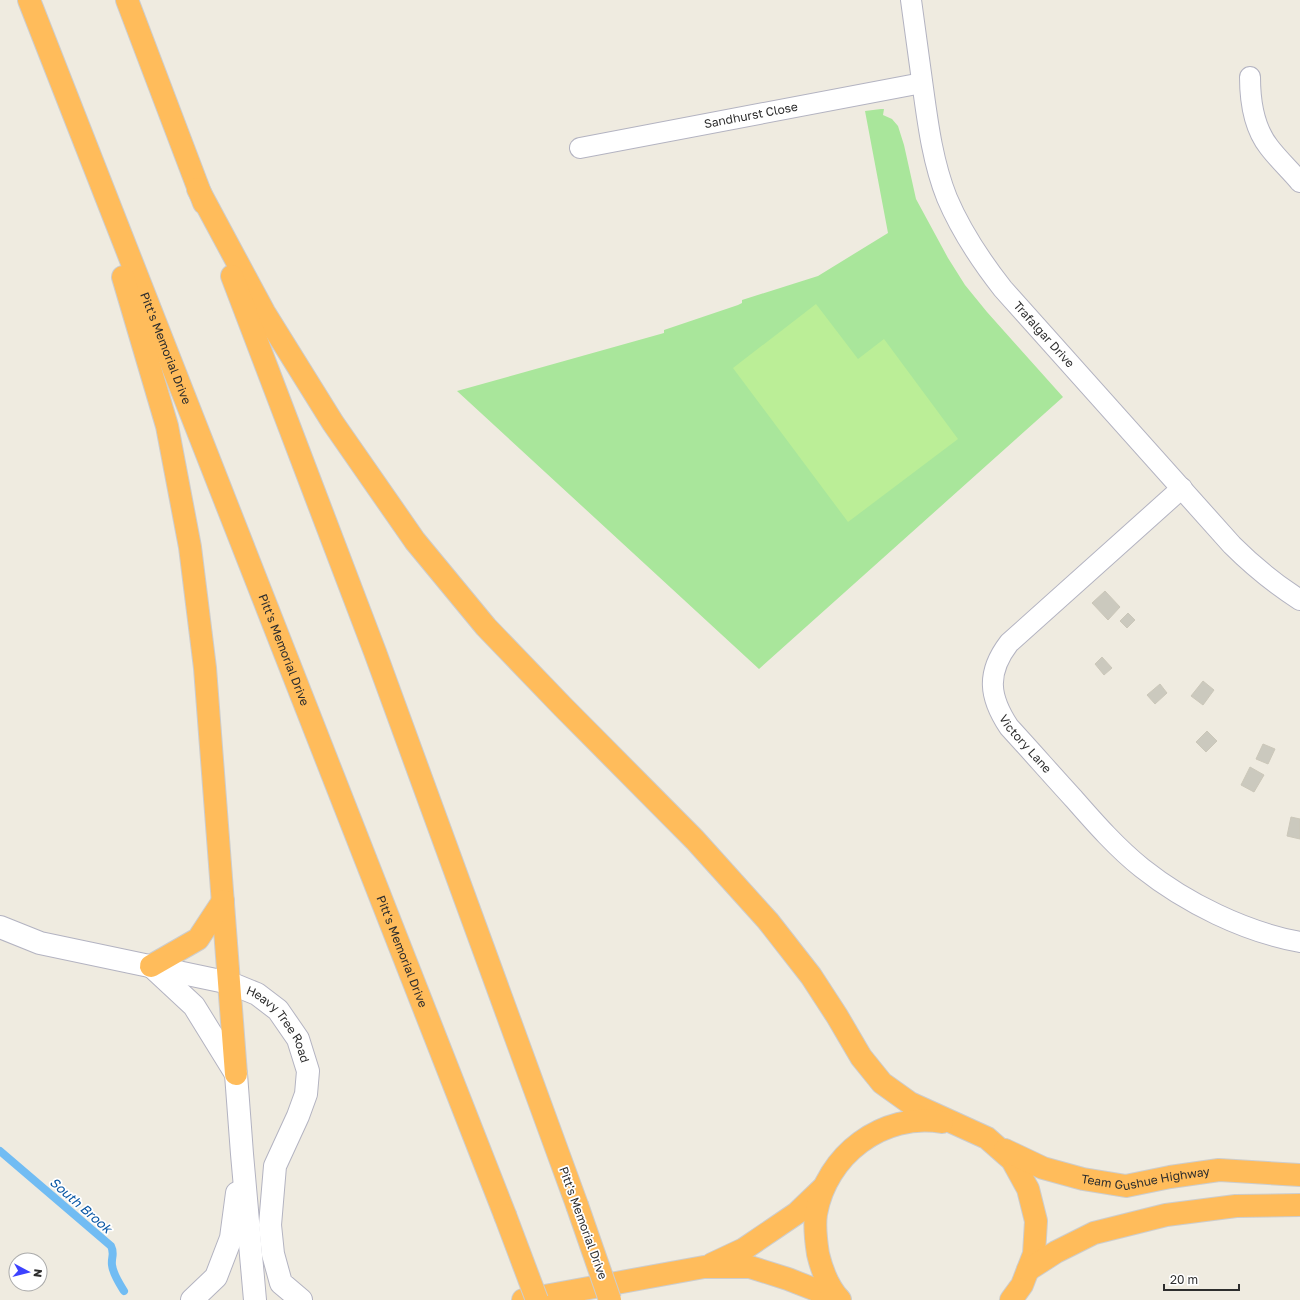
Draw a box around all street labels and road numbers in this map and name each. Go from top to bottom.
street label: Sandhurst Close [703,99,799,131]
street label: Pitt's Memorial Drive [137,290,195,406]
street label: Trafalgar Drive [1011,298,1078,371]
street label: Pitt's Memorial Drive [255,592,313,708]
street label: Victory Lane [996,712,1055,776]
street label: Pitt's Memorial Drive [374,893,431,1010]
street label: Heavy Tree Road [244,983,313,1064]
street label: Team Gushue Highway [1080,1163,1211,1193]
street label: Pitt's Memorial Drive [556,1164,611,1281]

